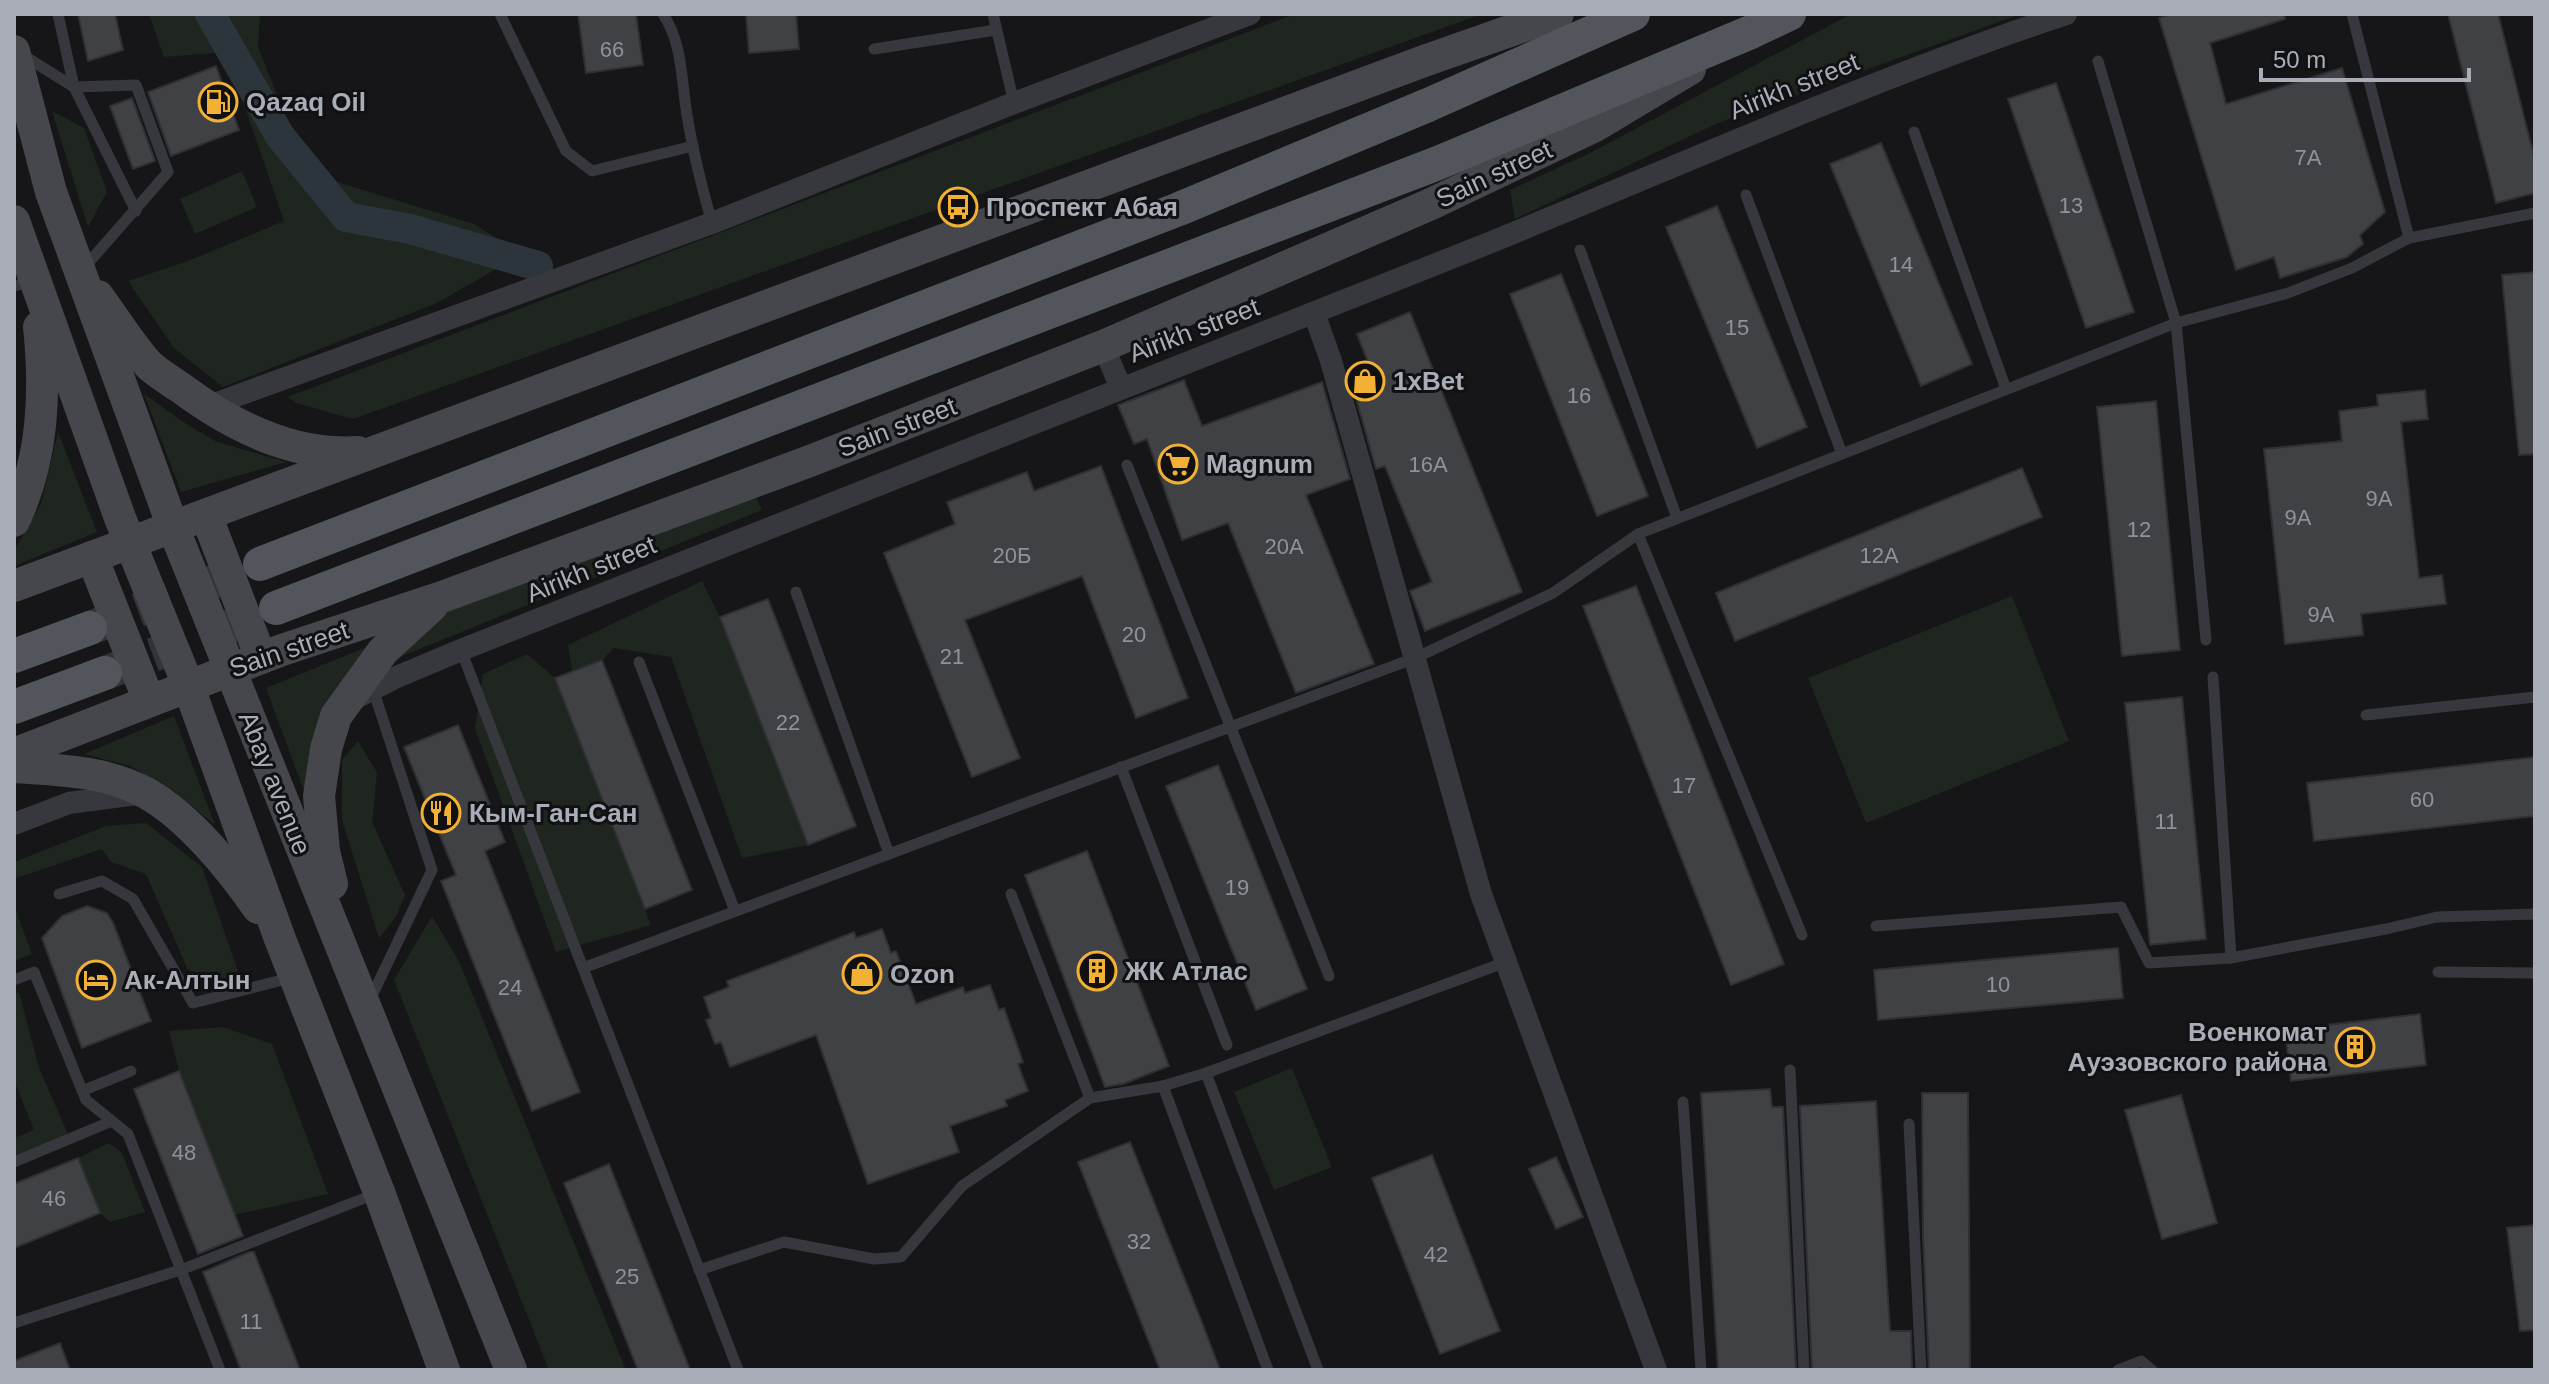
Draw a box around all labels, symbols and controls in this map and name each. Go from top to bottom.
scale bar [2261,32,2469,82]
house number: 66 [600,37,624,62]
street label: Airikh street [1725,46,1864,126]
text: 50 m [2273,46,2326,73]
fuel station icon: Qazaq Oil [197,81,239,123]
place label: Qazaq Oil [246,87,366,117]
street label: Sain street [1431,134,1557,214]
house number: 7А [2295,145,2322,170]
bus stop icon: Проспект Абая [937,186,979,228]
place label: Проспект Абая [986,192,1178,222]
house number: 13 [2059,193,2083,218]
house number: 14 [1889,252,1913,277]
street label: Airikh street [1125,291,1264,369]
house number: 15 [1725,315,1749,340]
shop icon: 1xBet [1344,360,1386,402]
place label: 1xBet [1393,366,1464,396]
house number: 16 [1567,383,1591,408]
street label: Sain street [834,390,961,463]
supermarket icon: Magnum [1157,443,1199,485]
place label: Magnum [1206,449,1313,479]
house number: 16А [1408,452,1448,477]
house number: 9А [2366,486,2393,511]
house number: 9А [2285,505,2312,530]
house number: 12 [2127,517,2151,542]
street label: Airikh street [522,529,661,609]
house number: 20А [1264,534,1304,559]
house number: 20Б [993,543,1031,568]
house number: 12А [1859,543,1899,568]
house number: 9А [2308,602,2335,627]
street label: Sain street [225,614,353,683]
house number: 20 [1122,622,1146,647]
house number: 21 [940,644,964,669]
street label: Abay avenue [233,707,317,859]
house number: 22 [776,710,800,735]
house number: 17 [1672,773,1696,798]
house number: 60 [2410,787,2434,812]
restaurant icon: Кым-Ган-Сан [420,792,462,834]
place label: Кым-Ган-Сан [469,798,637,828]
house number: 11 [2155,809,2177,834]
house number: 19 [1225,875,1249,900]
building icon: ЖК Атлас [1076,950,1118,992]
shop icon: Ozon [841,953,883,995]
place label: ЖК Атлас [1124,956,1248,986]
hotel icon: Ак-Алтын [75,959,117,1001]
place label: Ozon [890,959,955,989]
place label: Ак-Алтын [124,965,250,995]
house number: 10 [1986,972,2010,997]
house number: 24 [498,975,522,1000]
place label: Военкомат Ауэзовского района [2068,1017,2328,1077]
building icon: Военкомат Ауэзовского района [2334,1026,2376,1068]
house number: 48 [172,1140,196,1165]
house number: 46 [42,1186,66,1211]
house number: 32 [1127,1229,1151,1254]
house number: 42 [1424,1242,1448,1267]
house number: 25 [615,1264,639,1289]
house number: 11 [240,1309,262,1334]

